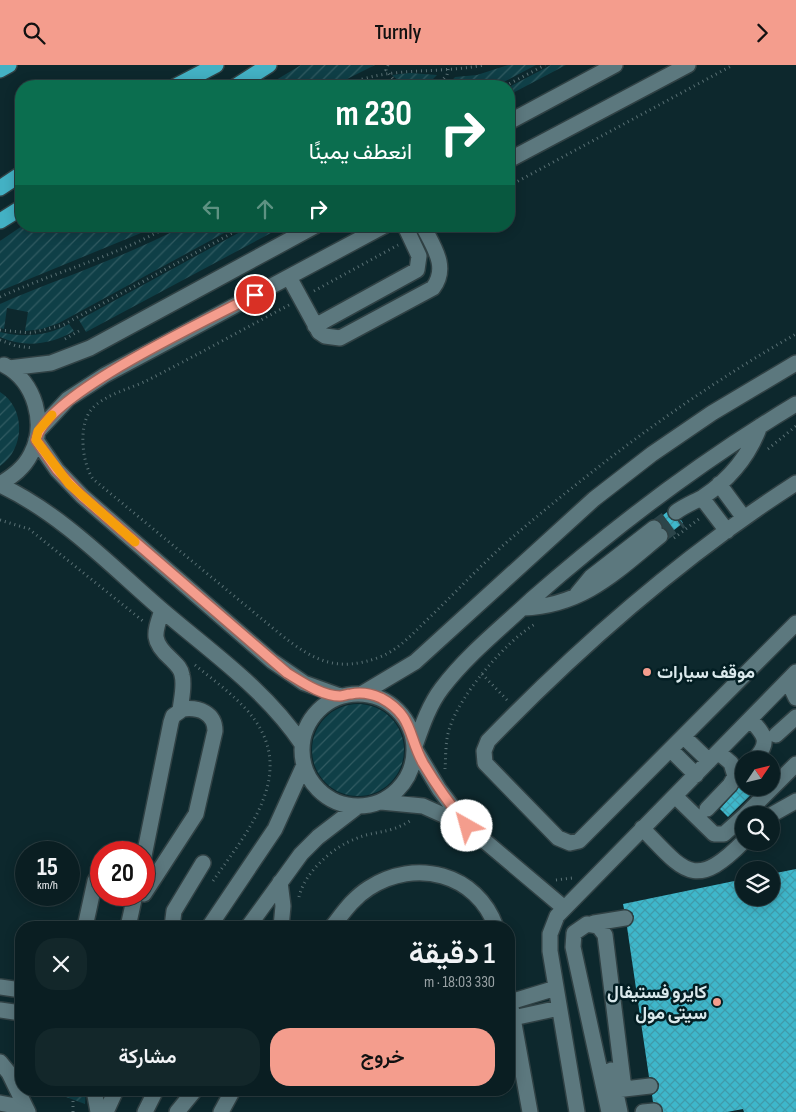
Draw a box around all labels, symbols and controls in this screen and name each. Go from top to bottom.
icon: search [20,19,48,47]
text: Turnly [375,19,421,46]
icon: forward [748,19,776,47]
text: 230 m [336,93,412,136]
icon: right [430,100,495,165]
text: انعطف يمينًا [309,139,412,166]
icon: left [198,195,226,223]
icon: ahead [251,195,279,223]
icon: right [304,195,332,223]
pin [234,274,276,316]
icon: arrive [241,281,269,309]
place label: موقف سيارات [657,662,755,683]
marker: موقف سيارات [641,666,653,678]
north arrow [735,751,780,796]
map controls [735,751,780,906]
position arrow [440,799,492,851]
button: search [735,806,780,851]
speed limit sign: 20 [90,841,155,906]
text: 15 [37,852,58,883]
button: layers [735,861,780,906]
text: km/h [37,878,58,893]
text: 1 دقيقة [409,936,495,972]
button: close [35,938,87,990]
text: 330 m · 18:03 [424,973,495,992]
place label: كايرو فستيفال سيتى مول [607,982,707,1024]
marker: كايرو فستيفال سيتى مول [711,996,723,1008]
button: مشاركة [35,1028,260,1086]
button: خروج [270,1028,495,1086]

